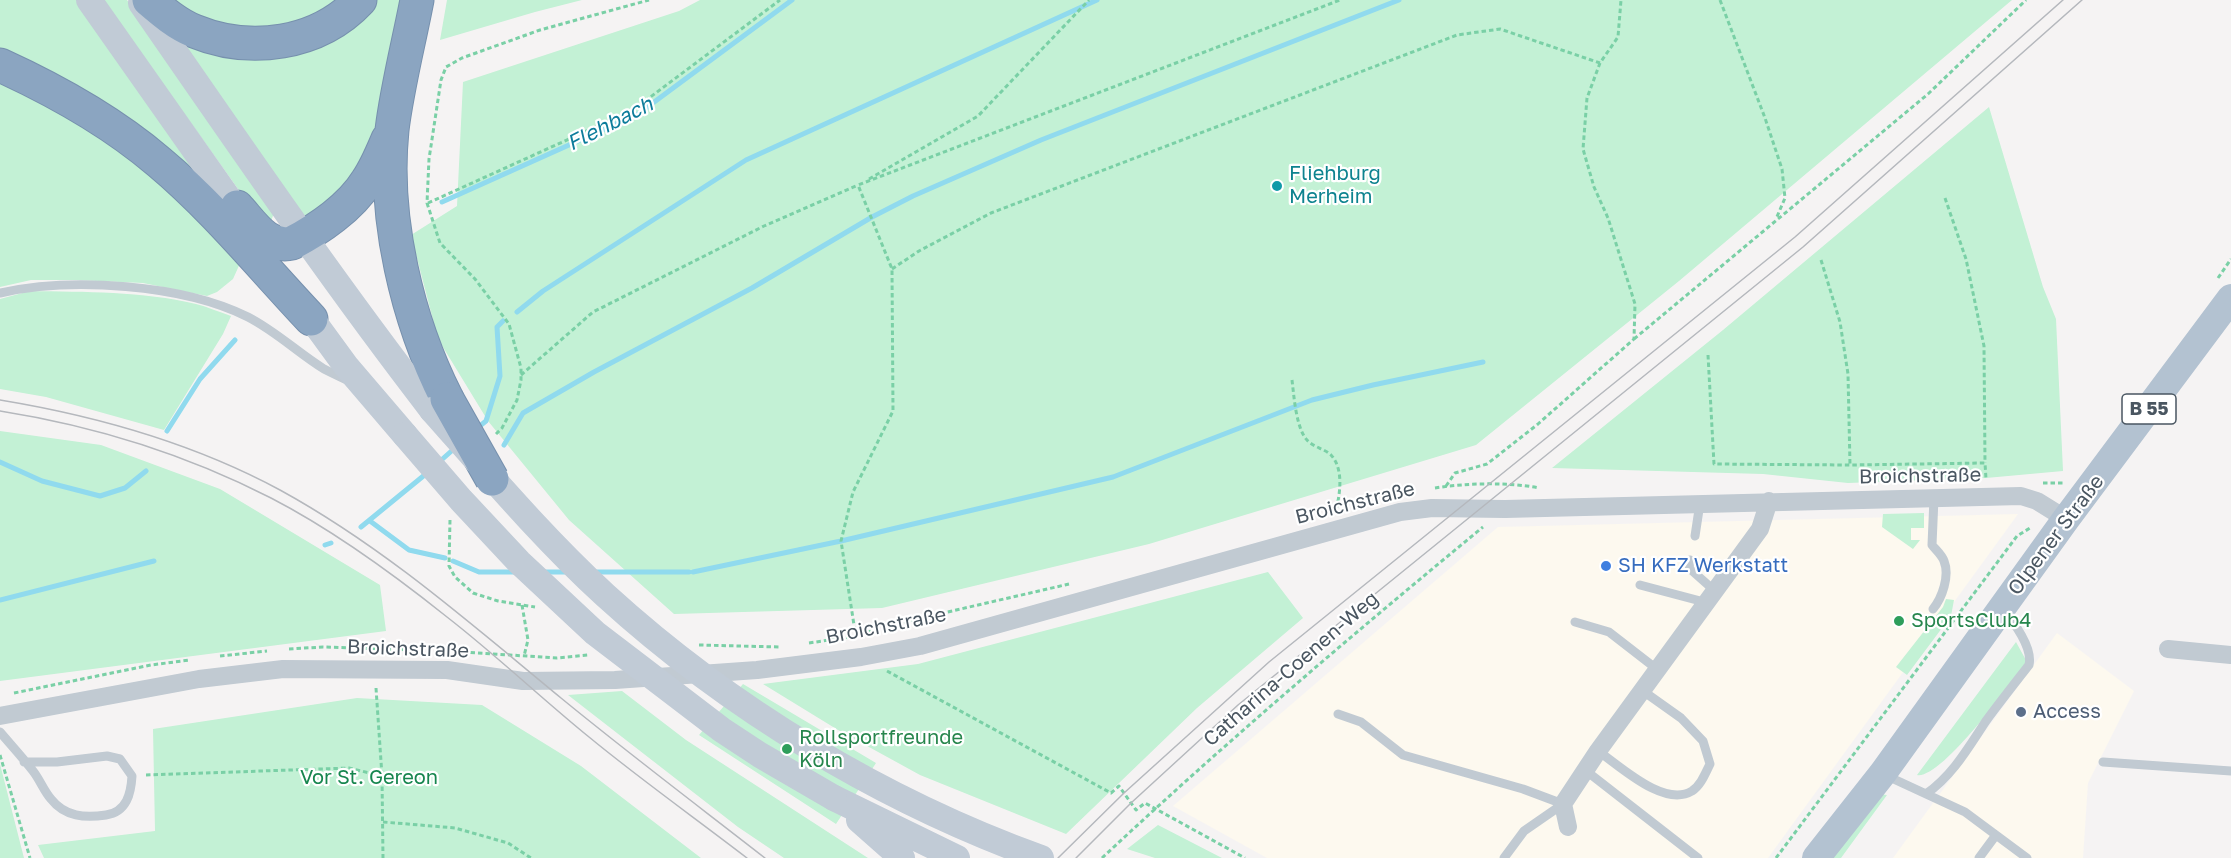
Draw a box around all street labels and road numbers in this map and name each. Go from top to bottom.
road number: B 55 [2122,394,2176,424]
street label: Broichstraße [1859,463,1981,489]
street label: Olpener Straße [2003,470,2109,600]
street label: Broichstraße [1293,477,1417,529]
street label: Catharina-Coenen-Weg [1199,586,1383,752]
street label: Broichstraße [824,603,948,649]
street label: Broichstraße [346,635,470,663]

